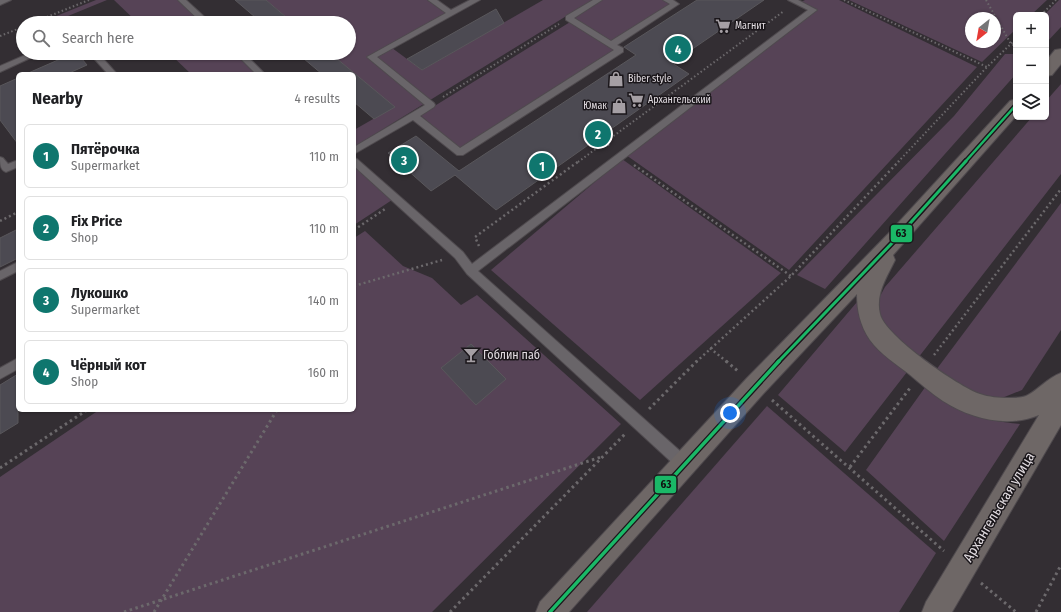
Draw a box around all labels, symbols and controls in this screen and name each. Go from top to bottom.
north arrow [965,12,1001,48]
map controls [1013,12,1049,120]
button: + [1013,12,1049,48]
search box [16,16,356,60]
supermarket icon: Магнит [714,17,732,35]
place label: Магнит [735,20,767,32]
icon: search [30,27,52,49]
text: Search here [62,29,134,47]
pin: 4 [665,34,691,64]
button: − [1013,48,1049,84]
shop icon: Biber style [607,70,625,88]
place label: Biber style [628,73,672,85]
button: layers [1013,84,1049,120]
text: Nearby [32,88,83,109]
text: 4 results [294,91,340,106]
supermarket icon: Архангельский [627,91,645,109]
place label: Архангельский [648,94,711,106]
shop icon: Юмак [610,97,628,115]
place label: Юмак [583,100,607,112]
pin: 2 [585,119,611,149]
text: Пятёрочка [71,140,140,158]
pin: 3 [391,145,417,175]
text: 1 [43,149,49,164]
text: 110 m [309,149,339,164]
pin: 1 [529,151,555,181]
text: Supermarket [71,158,140,173]
text: Fix Price [71,212,122,230]
text: 2 [43,221,49,236]
text: 110 m [309,221,339,236]
line badge: 63 [890,224,913,243]
text: 63 [896,227,906,240]
text: Shop [71,230,98,245]
text: Лукошко [71,284,128,302]
text: 3 [43,293,49,308]
text: 140 m [308,293,339,308]
text: Supermarket [71,302,140,317]
bar icon: Гоблин паб [462,346,480,364]
place label: Гоблин паб [483,348,540,362]
text: Чёрный кот [71,356,146,374]
text: 4 [43,365,49,380]
text: 160 m [308,365,339,380]
text: Shop [71,374,98,389]
your location [720,403,740,423]
street label: Архангельская улица [960,449,1039,565]
line badge: 63 [654,475,677,494]
text: 63 [661,478,671,491]

